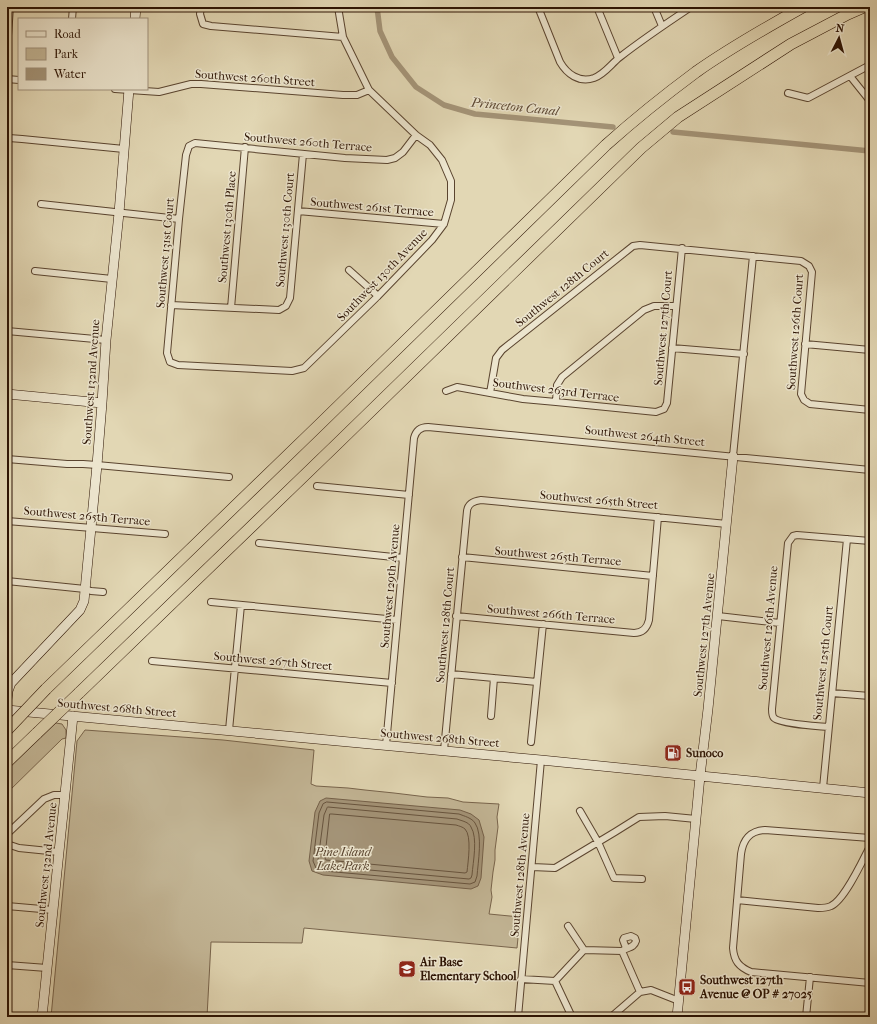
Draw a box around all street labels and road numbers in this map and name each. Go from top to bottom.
street label: Southwest 260th Street [195,67,316,89]
street label: Southwest 260th Terrace [243,129,373,155]
street label: Southwest 130th Place [215,170,239,284]
street label: Southwest 130th Court [273,171,297,288]
street label: Southwest 261st Terrace [310,195,434,219]
street label: Southwest 131st Court [153,197,177,309]
street label: Southwest 130th Avenue [334,226,430,324]
street label: Southwest 128th Court [513,246,612,330]
street label: Southwest 127th Court [651,269,675,386]
street label: Southwest 126th Court [784,273,806,391]
street label: Southwest 132nd Avenue [80,319,102,445]
street label: Southwest 263rd Terrace [492,375,620,405]
street label: Southwest 264th Street [584,423,706,449]
street label: Southwest 265th Street [539,488,659,512]
street label: Southwest 265th Terrace [23,503,151,529]
street label: Southwest 129th Avenue [378,523,402,649]
street label: Southwest 265th Terrace [494,543,622,569]
street label: Southwest 126th Avenue [756,565,780,691]
street label: Southwest 128th Court [433,566,457,683]
street label: Southwest 127th Avenue [691,572,717,697]
street label: Southwest 266th Terrace [486,601,616,627]
street label: Southwest 125th Court [810,604,836,721]
street label: Southwest 267th Street [213,649,334,673]
street label: Southwest 268th Street [57,696,178,720]
street label: Southwest 268th Street [380,726,501,750]
street label: Southwest 132nd Avenue [32,802,60,928]
street label: Southwest 128th Avenue [508,812,532,938]

